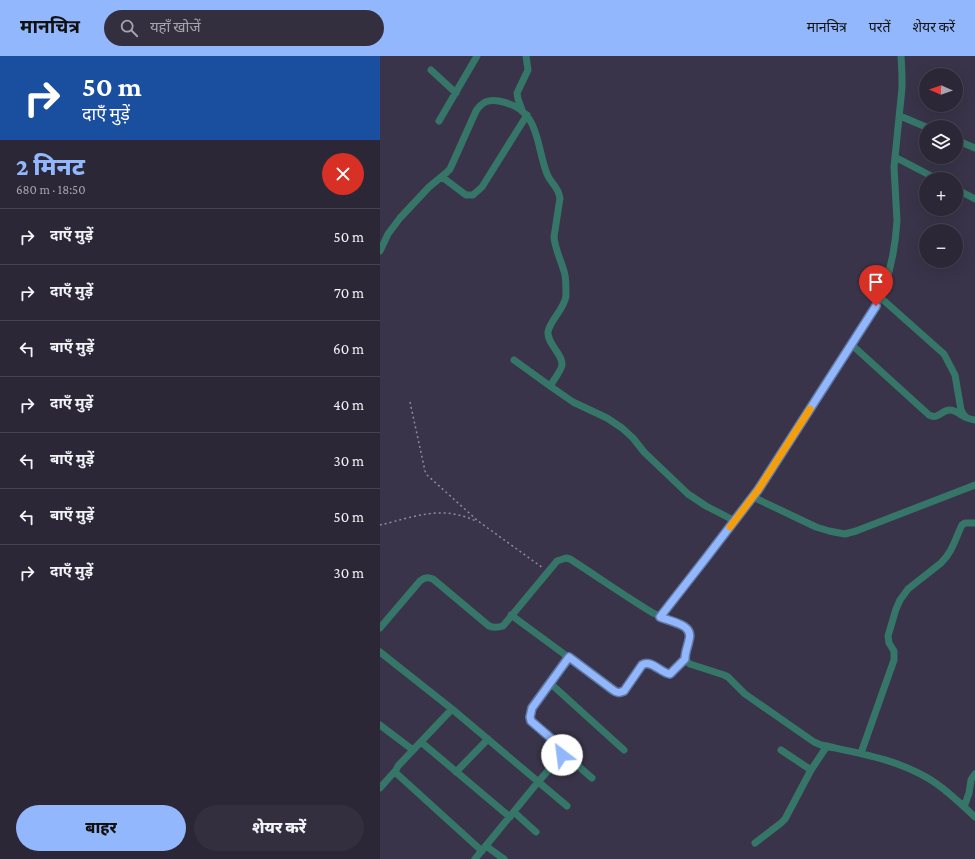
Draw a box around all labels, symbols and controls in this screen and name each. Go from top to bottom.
search box [104,10,384,46]
text: मानचित्र [20,16,80,37]
icon: search [118,17,140,39]
text: यहाँ खोजें [150,19,201,35]
text: मानचित्र [807,19,847,35]
text: परतें [869,19,891,35]
text: शेयर करें [913,19,955,35]
north arrow [919,68,963,112]
map controls [919,68,963,268]
text: 50 m [82,71,142,102]
icon: right [16,72,68,124]
text: दाएँ मुड़ें [82,104,130,124]
button: layers [919,120,963,164]
text: 2 मिनट [16,153,85,180]
button: close [322,153,364,195]
button: + [919,172,963,216]
text: 680 m · 18:50 [16,182,86,197]
button: − [919,224,963,268]
icon: right [16,226,38,248]
text: दाएँ मुड़ें [50,227,93,243]
text: 50 m [334,229,364,245]
pin [859,265,893,306]
icon: arrive [865,271,887,293]
icon: right [16,282,38,304]
text: दाएँ मुड़ें [50,283,93,299]
text: 70 m [334,285,364,301]
icon: left [16,338,38,360]
text: बाएँ मुड़ें [50,339,94,355]
text: 60 m [333,341,364,357]
icon: right [16,394,38,416]
text: दाएँ मुड़ें [50,395,93,411]
text: 40 m [333,397,364,413]
icon: left [16,450,38,472]
text: बाएँ मुड़ें [50,451,94,467]
text: 30 m [334,453,364,469]
icon: left [16,506,38,528]
text: बाएँ मुड़ें [50,507,94,523]
text: 50 m [334,509,364,525]
icon: right [16,562,38,584]
text: दाएँ मुड़ें [50,563,93,579]
text: 30 m [334,565,364,581]
position arrow [541,734,583,776]
button: बाहर [16,805,186,851]
button: शेयर करें [194,805,364,851]

